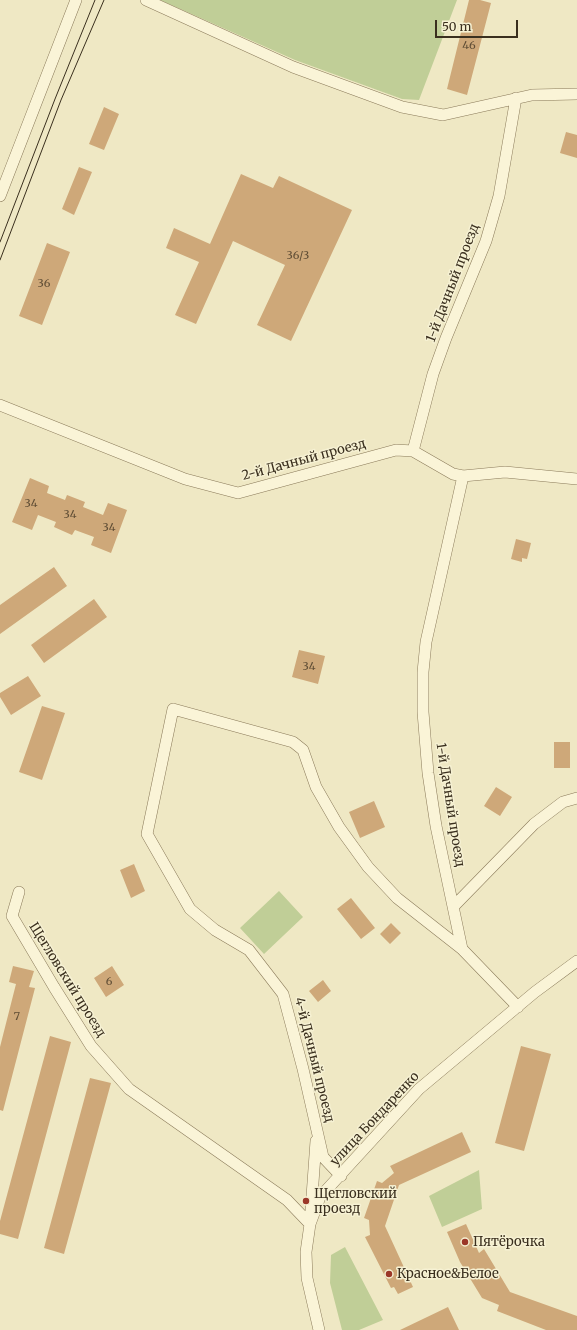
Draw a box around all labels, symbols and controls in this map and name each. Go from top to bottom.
scale bar [437,12,520,38]
text: 50 m [442,19,471,34]
house number: 46 [462,39,476,53]
street label: 1-й Дачный проезд [423,222,483,344]
house number: 36/3 [287,249,309,263]
house number: 36 [38,277,50,291]
street label: 2-й Дачный проезд [240,436,368,484]
house number: 34 [25,497,37,511]
house number: 34 [64,508,76,522]
house number: 34 [103,521,115,535]
house number: 34 [303,660,315,674]
street label: 1-й Дачный проезд [432,742,468,868]
street label: Щегловский проезд [25,920,109,1040]
house number: 6 [106,975,112,989]
street label: 4-й Дачный проезд [291,996,337,1124]
house number: 7 [14,1010,20,1024]
street label: улица Бондаренко [327,1069,423,1169]
place label: Щегловский проезд [314,1186,397,1217]
marker: Щегловский проезд [301,1196,311,1206]
place label: Пятёрочка [473,1234,545,1250]
marker: Пятёрочка [460,1237,470,1247]
place label: Красное&Белое [397,1266,499,1282]
marker: Красное&Белое [384,1269,394,1279]

